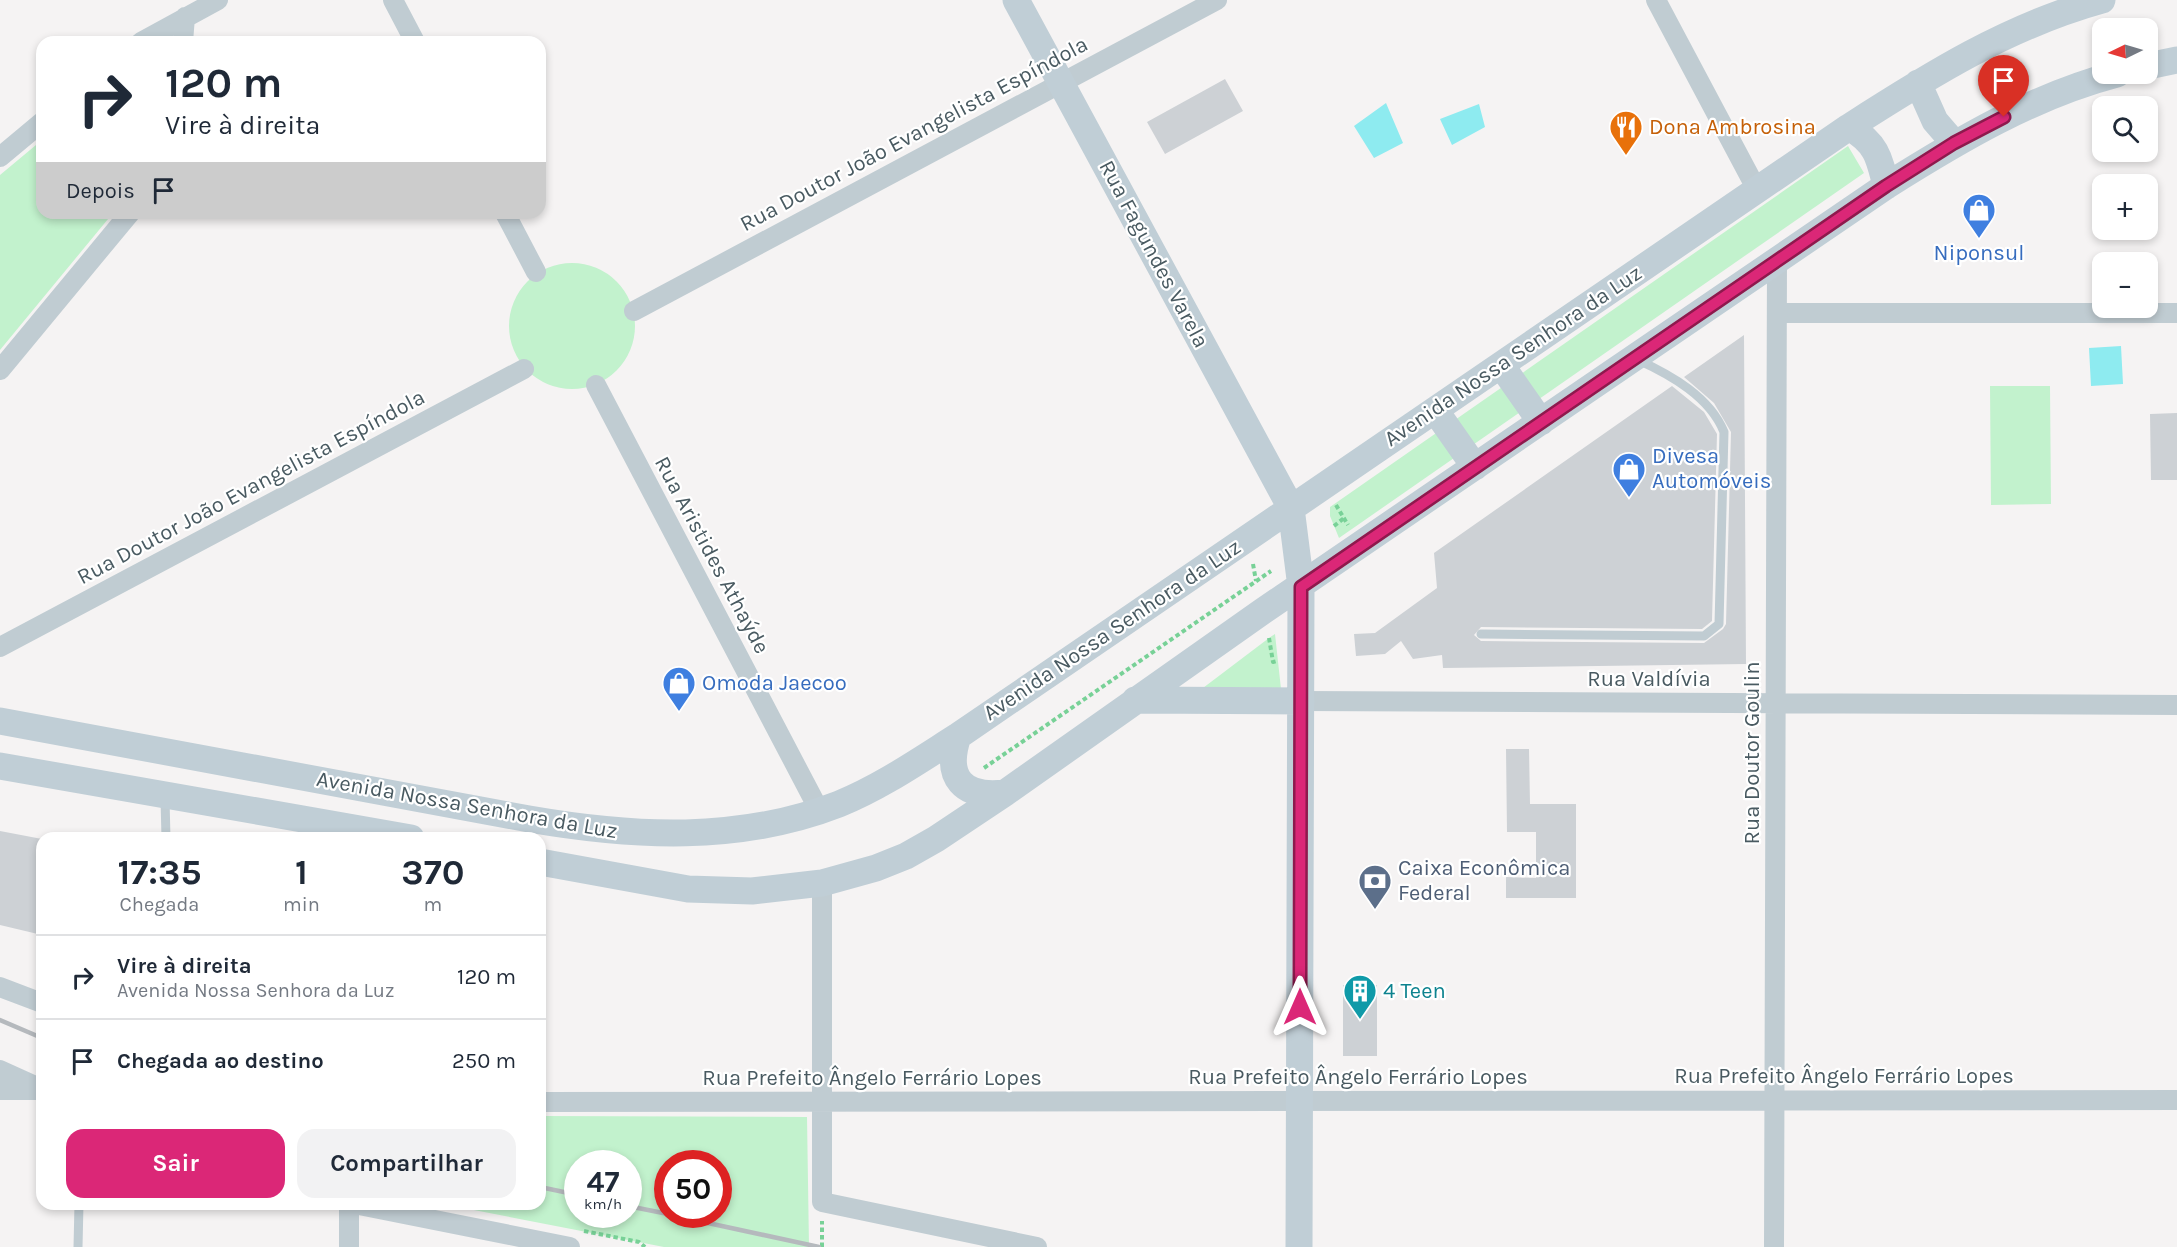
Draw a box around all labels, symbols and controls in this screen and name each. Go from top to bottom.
north arrow [2092,18,2158,84]
map controls [2092,18,2158,318]
street label: Rua Doutor João Evangelista Espíndola [736,31,1092,237]
pin [1978,55,2029,117]
text: 120 m [165,58,282,108]
icon: right [66,60,144,138]
icon: arrive [1987,64,2020,97]
button: search [2092,96,2158,162]
text: Vire à direita [165,109,320,141]
restaurant icon: Dona Ambrosina [1608,109,1644,156]
place label: Dona Ambrosina [1649,114,1816,140]
street label: Rua Fagundes Varela [1094,156,1214,352]
icon: arrive [147,174,180,207]
button: + [2092,174,2158,240]
text: Depois [66,178,135,204]
shop icon: Niponsul [1961,192,1997,239]
place label: Niponsul [1934,240,2024,266]
button: − [2092,252,2158,318]
street label: Avenida Nossa Senhora da Luz [1379,260,1647,452]
street label: Rua Doutor João Evangelista Espíndola [73,384,429,590]
place label: Divesa Automóveis [1652,443,1771,494]
shop icon: Divesa Automóveis [1611,451,1647,498]
street label: Rua Aristides Athaýde [649,452,775,658]
street label: Avenida Nossa Senhora da Luz [978,534,1246,726]
street label: Rua Doutor Goulin [1739,662,1765,844]
shop icon: Omoda Jaecoo [661,665,697,712]
street label: Rua Valdívia [1587,666,1711,692]
place label: Omoda Jaecoo [702,670,847,696]
street label: Avenida Nossa Senhora da Luz [314,766,620,844]
text: 17:35 [118,851,201,893]
text: 1 [295,851,308,893]
text: 370 [401,851,464,893]
place label: Caixa Econômica Federal [1398,855,1570,906]
bank icon: Caixa Econômica Federal [1357,863,1393,910]
text: Chegada [120,893,199,916]
text: min [283,893,320,916]
text: m [424,893,442,916]
text: Vire à direita [117,953,252,979]
icon: right [66,961,99,994]
text: 120 m [457,964,516,990]
building icon: 4 Teen [1342,973,1378,1020]
position arrow [1268,975,1332,1039]
place label: 4 Teen [1383,978,1446,1004]
text: Avenida Nossa Senhora da Luz [117,979,394,1002]
icon: arrive [66,1045,99,1078]
text: Chegada ao destino [117,1048,324,1074]
text: 250 m [452,1048,516,1074]
street label: Rua Prefeito Ângelo Ferrário Lopes [1674,1063,2014,1089]
street label: Rua Prefeito Ângelo Ferrário Lopes [1188,1064,1528,1090]
street label: Rua Prefeito Ângelo Ferrário Lopes [702,1065,1042,1091]
button: Sair [66,1129,285,1198]
button: Compartilhar [297,1129,516,1198]
speed limit sign: 50 [654,1150,732,1228]
text: 47 [587,1164,619,1200]
text: km/h [584,1195,622,1213]

